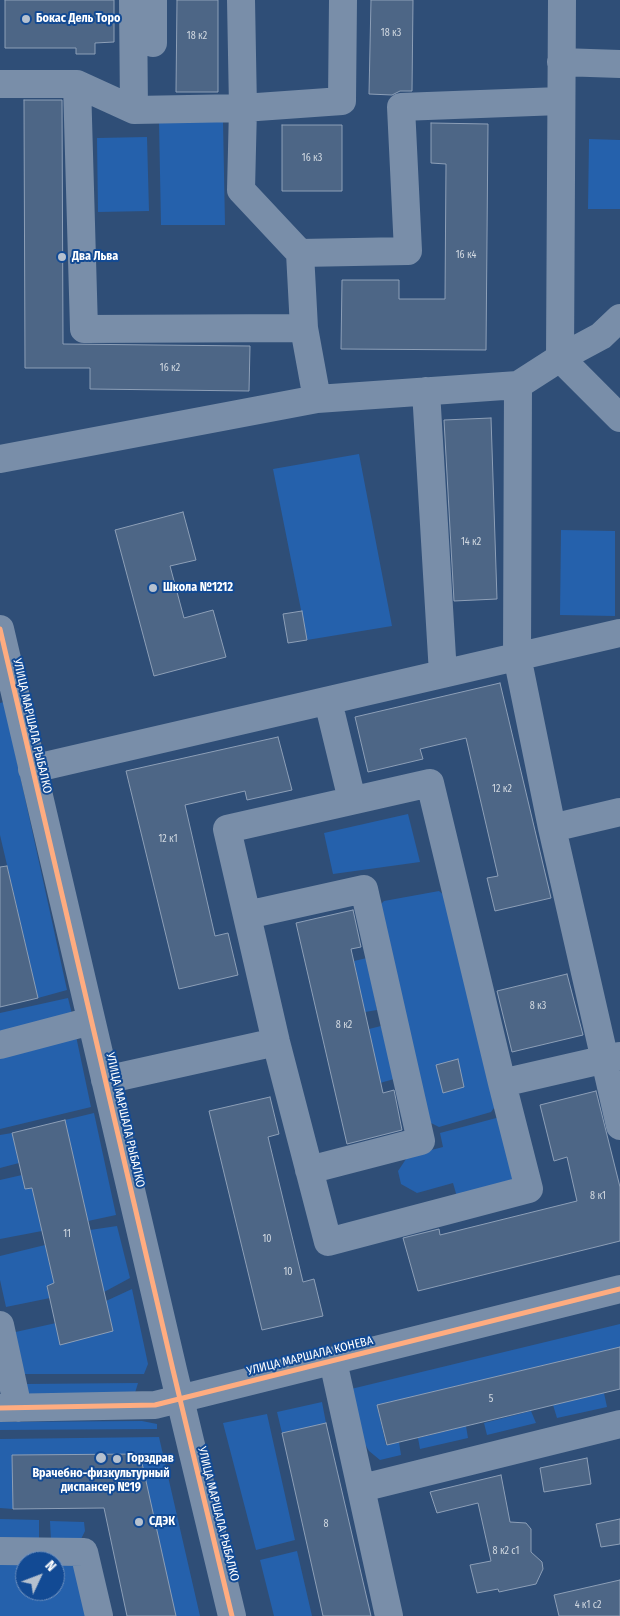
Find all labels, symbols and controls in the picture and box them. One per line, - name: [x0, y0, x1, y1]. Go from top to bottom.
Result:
- place label: Бокас Дель Торо: [36, 12, 120, 26]
- marker: Бокас Дель Торо: [20, 13, 32, 25]
- house number: 18 к3: [381, 27, 401, 39]
- house number: 18 к2: [187, 30, 207, 42]
- house number: 16 к3: [302, 152, 322, 164]
- house number: 16 к4: [456, 249, 476, 261]
- place label: Два Льва: [72, 250, 118, 264]
- marker: Два Льва: [56, 251, 68, 263]
- house number: 16 к2: [160, 362, 180, 374]
- house number: 14 к2: [461, 536, 481, 548]
- place label: Школа №1212: [163, 581, 233, 595]
- marker: Школа №1212: [147, 582, 159, 594]
- street label: УЛИЦА МАРШАЛА РЫБАЛКО: [9, 657, 55, 795]
- house number: 12 к2: [492, 783, 512, 795]
- house number: 12 к1: [158, 833, 178, 845]
- house number: 8 к3: [530, 1000, 546, 1012]
- house number: 8 к2: [336, 1019, 352, 1031]
- street label: УЛИЦА МАРШАЛА РЫБАЛКО: [102, 1051, 148, 1189]
- house number: 8 к1: [590, 1190, 606, 1202]
- house number: 11: [63, 1228, 71, 1240]
- house number: 10: [262, 1233, 272, 1245]
- house number: 10: [283, 1266, 293, 1278]
- street label: УЛИЦА МАРШАЛА КОНЕВА: [246, 1333, 374, 1379]
- house number: 5: [489, 1393, 493, 1405]
- street label: УЛИЦА МАРШАЛА РЫБАЛКО: [194, 1445, 242, 1583]
- marker: Врачебно-физкультурный диспансер №19: [94, 1451, 108, 1465]
- place label: Горздрав: [127, 1452, 174, 1466]
- marker: Горздрав: [111, 1453, 123, 1465]
- place label: Врачебно-физкультурный диспансер №19: [32, 1467, 170, 1495]
- place label: СДЭК: [149, 1515, 175, 1529]
- marker: СДЭК: [133, 1516, 145, 1528]
- house number: 8: [324, 1518, 328, 1530]
- house number: 8 к2 с1: [493, 1545, 519, 1557]
- north arrow: [15, 1551, 65, 1601]
- text: N: [42, 1557, 60, 1575]
- house number: 4 к1 с2: [575, 1599, 601, 1611]

